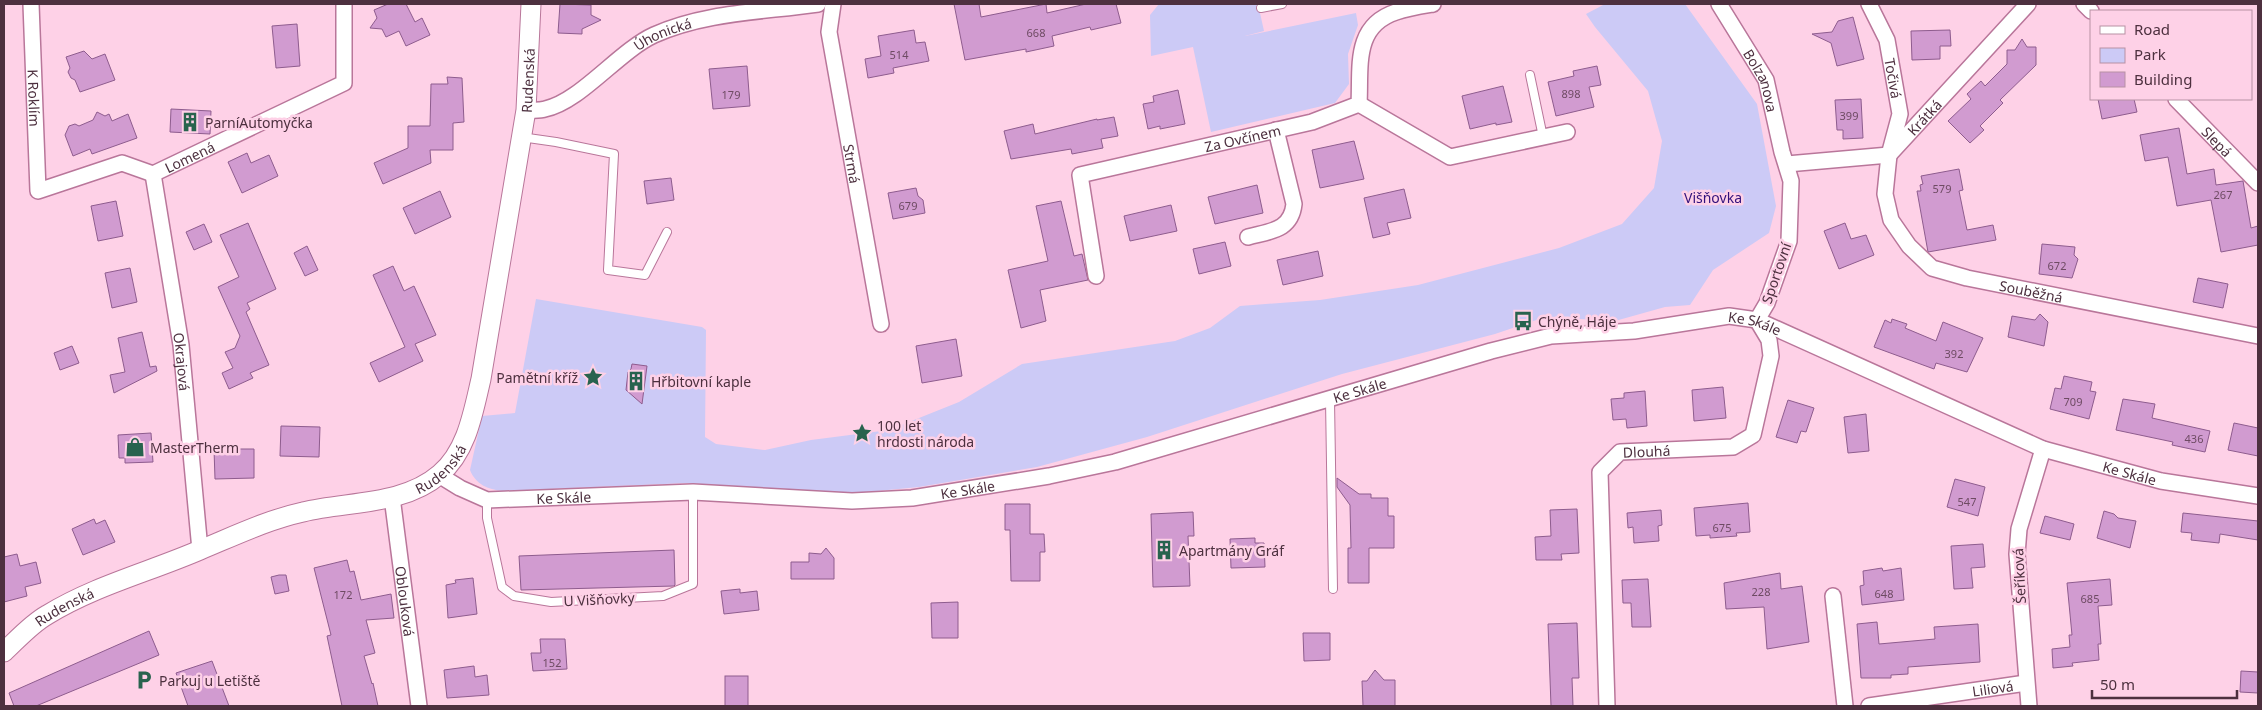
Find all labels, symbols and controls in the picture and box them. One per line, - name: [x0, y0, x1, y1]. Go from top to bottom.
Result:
- legend: [2090, 10, 2252, 100]
- street label: Úhonická: [629, 13, 693, 54]
- text: Road: [2134, 19, 2170, 39]
- house number: 668: [1027, 25, 1045, 40]
- text: Park: [2134, 44, 2166, 64]
- street label: Bolzanova: [1739, 45, 1782, 114]
- house number: 514: [890, 47, 909, 62]
- street label: Rudenská: [516, 48, 538, 113]
- street label: Točivá: [1881, 57, 1907, 100]
- street label: K Roklím: [24, 69, 45, 127]
- text: Building: [2134, 69, 2192, 89]
- house number: 898: [1562, 86, 1580, 101]
- house number: 179: [722, 87, 740, 102]
- street label: Krátká: [1903, 95, 1945, 139]
- house number: 399: [1840, 108, 1858, 123]
- building icon: ParníAutomyčka: [179, 111, 201, 133]
- place label: ParníAutomyčka: [205, 113, 313, 132]
- street label: Za Ovčínem: [1203, 120, 1282, 156]
- street label: Slepá: [2198, 122, 2236, 161]
- street label: Lomená: [161, 137, 218, 177]
- street label: Strmá: [840, 143, 865, 185]
- house number: 579: [1933, 181, 1951, 196]
- house number: 267: [2214, 187, 2232, 202]
- park label: Višňovka: [1684, 188, 1742, 207]
- house number: 679: [899, 198, 917, 213]
- street label: Sportovní: [1757, 240, 1795, 306]
- house number: 672: [2048, 258, 2066, 273]
- street label: Souběžná: [1998, 275, 2065, 306]
- street label: Ke Skále: [1727, 307, 1785, 339]
- bus stop icon: Chýně, Háje: [1512, 310, 1534, 332]
- place label: Chýně, Háje: [1538, 312, 1616, 331]
- street label: Okrajová: [170, 331, 195, 392]
- house number: 392: [1945, 346, 1963, 361]
- place icon: Pamětní kříž: [582, 366, 604, 388]
- place label: Pamětní kříž: [496, 368, 578, 387]
- building icon: Hřbitovní kaple: [625, 370, 647, 392]
- place label: Hřbitovní kaple: [651, 372, 751, 391]
- street label: Ke Skále: [1331, 373, 1389, 407]
- house number: 709: [2064, 394, 2082, 409]
- place label: 100 let hrdosti národa: [877, 416, 974, 451]
- place icon: 100 let hrdosti národa: [851, 422, 873, 444]
- house number: 436: [2185, 431, 2203, 446]
- shop icon: MasterTherm: [124, 436, 146, 458]
- place label: MasterTherm: [150, 438, 239, 457]
- street label: Dlouhá: [1622, 440, 1671, 461]
- street label: Rudenská: [412, 441, 470, 498]
- street label: Ke Skále: [2101, 456, 2159, 489]
- street label: Ke Skále: [939, 475, 996, 503]
- street label: Ke Skále: [536, 486, 592, 508]
- house number: 547: [1958, 494, 1976, 509]
- house number: 675: [1713, 520, 1731, 535]
- building icon: Apartmány Gráf: [1153, 539, 1175, 561]
- place label: Apartmány Gráf: [1179, 541, 1285, 560]
- street label: Šeříková: [2008, 548, 2030, 604]
- street label: Oblouková: [391, 565, 419, 638]
- street label: Rudenská: [31, 583, 97, 630]
- house number: 228: [1752, 584, 1770, 599]
- house number: 648: [1875, 586, 1893, 601]
- house number: 172: [334, 587, 352, 602]
- street label: U Višňovky: [563, 588, 636, 610]
- house number: 685: [2081, 591, 2099, 606]
- house number: 152: [543, 655, 561, 670]
- scale bar: [2092, 668, 2237, 700]
- parking icon: Parkuj u Letiště: [133, 669, 155, 691]
- place label: Parkuj u Letiště: [159, 671, 260, 690]
- text: 50 m: [2100, 674, 2135, 694]
- street label: Liliová: [1971, 675, 2015, 700]

